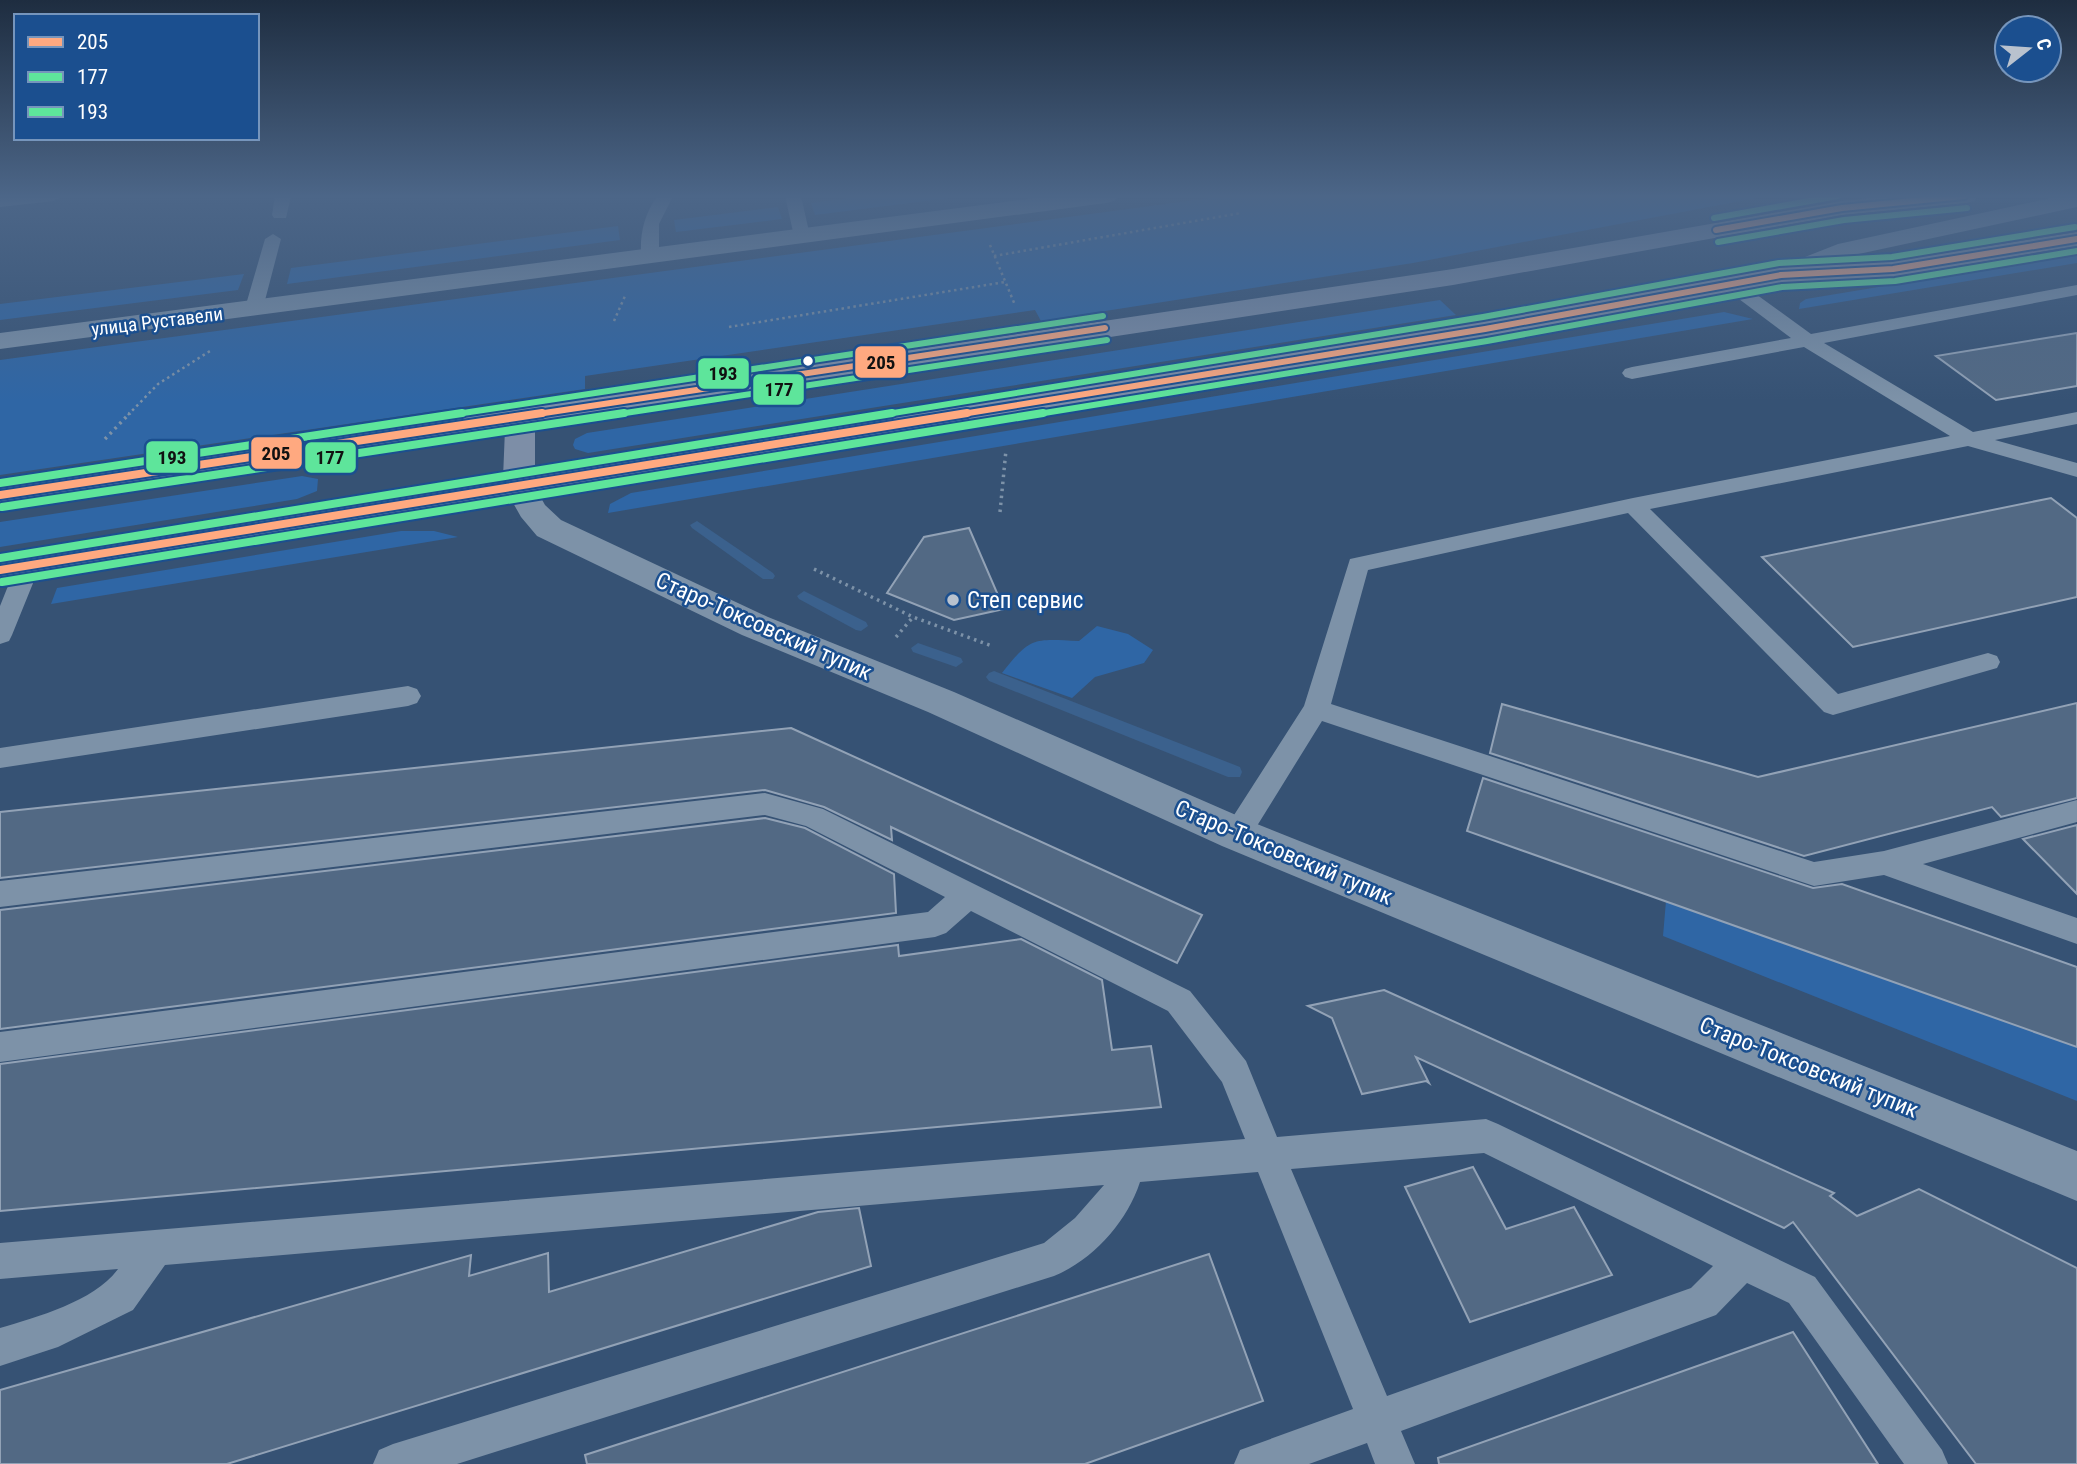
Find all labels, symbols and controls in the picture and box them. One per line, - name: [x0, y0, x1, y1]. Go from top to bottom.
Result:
- legend: [14, 14, 259, 140]
- north arrow: [1993, 14, 2063, 84]
- text: 205: [77, 30, 108, 54]
- text: С: [2031, 36, 2056, 53]
- text: 177: [77, 65, 108, 89]
- text: 193: [77, 100, 108, 124]
- street label: улица Руставели: [90, 302, 224, 341]
- line badge: 205: [854, 345, 907, 379]
- text: 205: [867, 351, 895, 374]
- unlabelled marker: [801, 354, 815, 368]
- line badge: 193: [697, 357, 750, 390]
- text: 193: [709, 362, 737, 385]
- line badge: 177: [752, 373, 805, 406]
- text: 177: [765, 378, 793, 401]
- line badge: 205: [250, 436, 303, 470]
- line badge: 193: [145, 440, 199, 474]
- line badge: 177: [304, 441, 357, 474]
- text: 205: [262, 442, 290, 465]
- text: 193: [158, 446, 186, 469]
- text: 177: [316, 446, 344, 469]
- street label: Старо-Токсовский тупик: [652, 567, 876, 686]
- place label: Степ сервис: [967, 587, 1083, 614]
- marker: Степ сервис: [945, 592, 961, 608]
- street label: Старо-Токсовский тупик: [1171, 794, 1397, 911]
- street label: Старо-Токсовский тупик: [1695, 1011, 1922, 1124]

